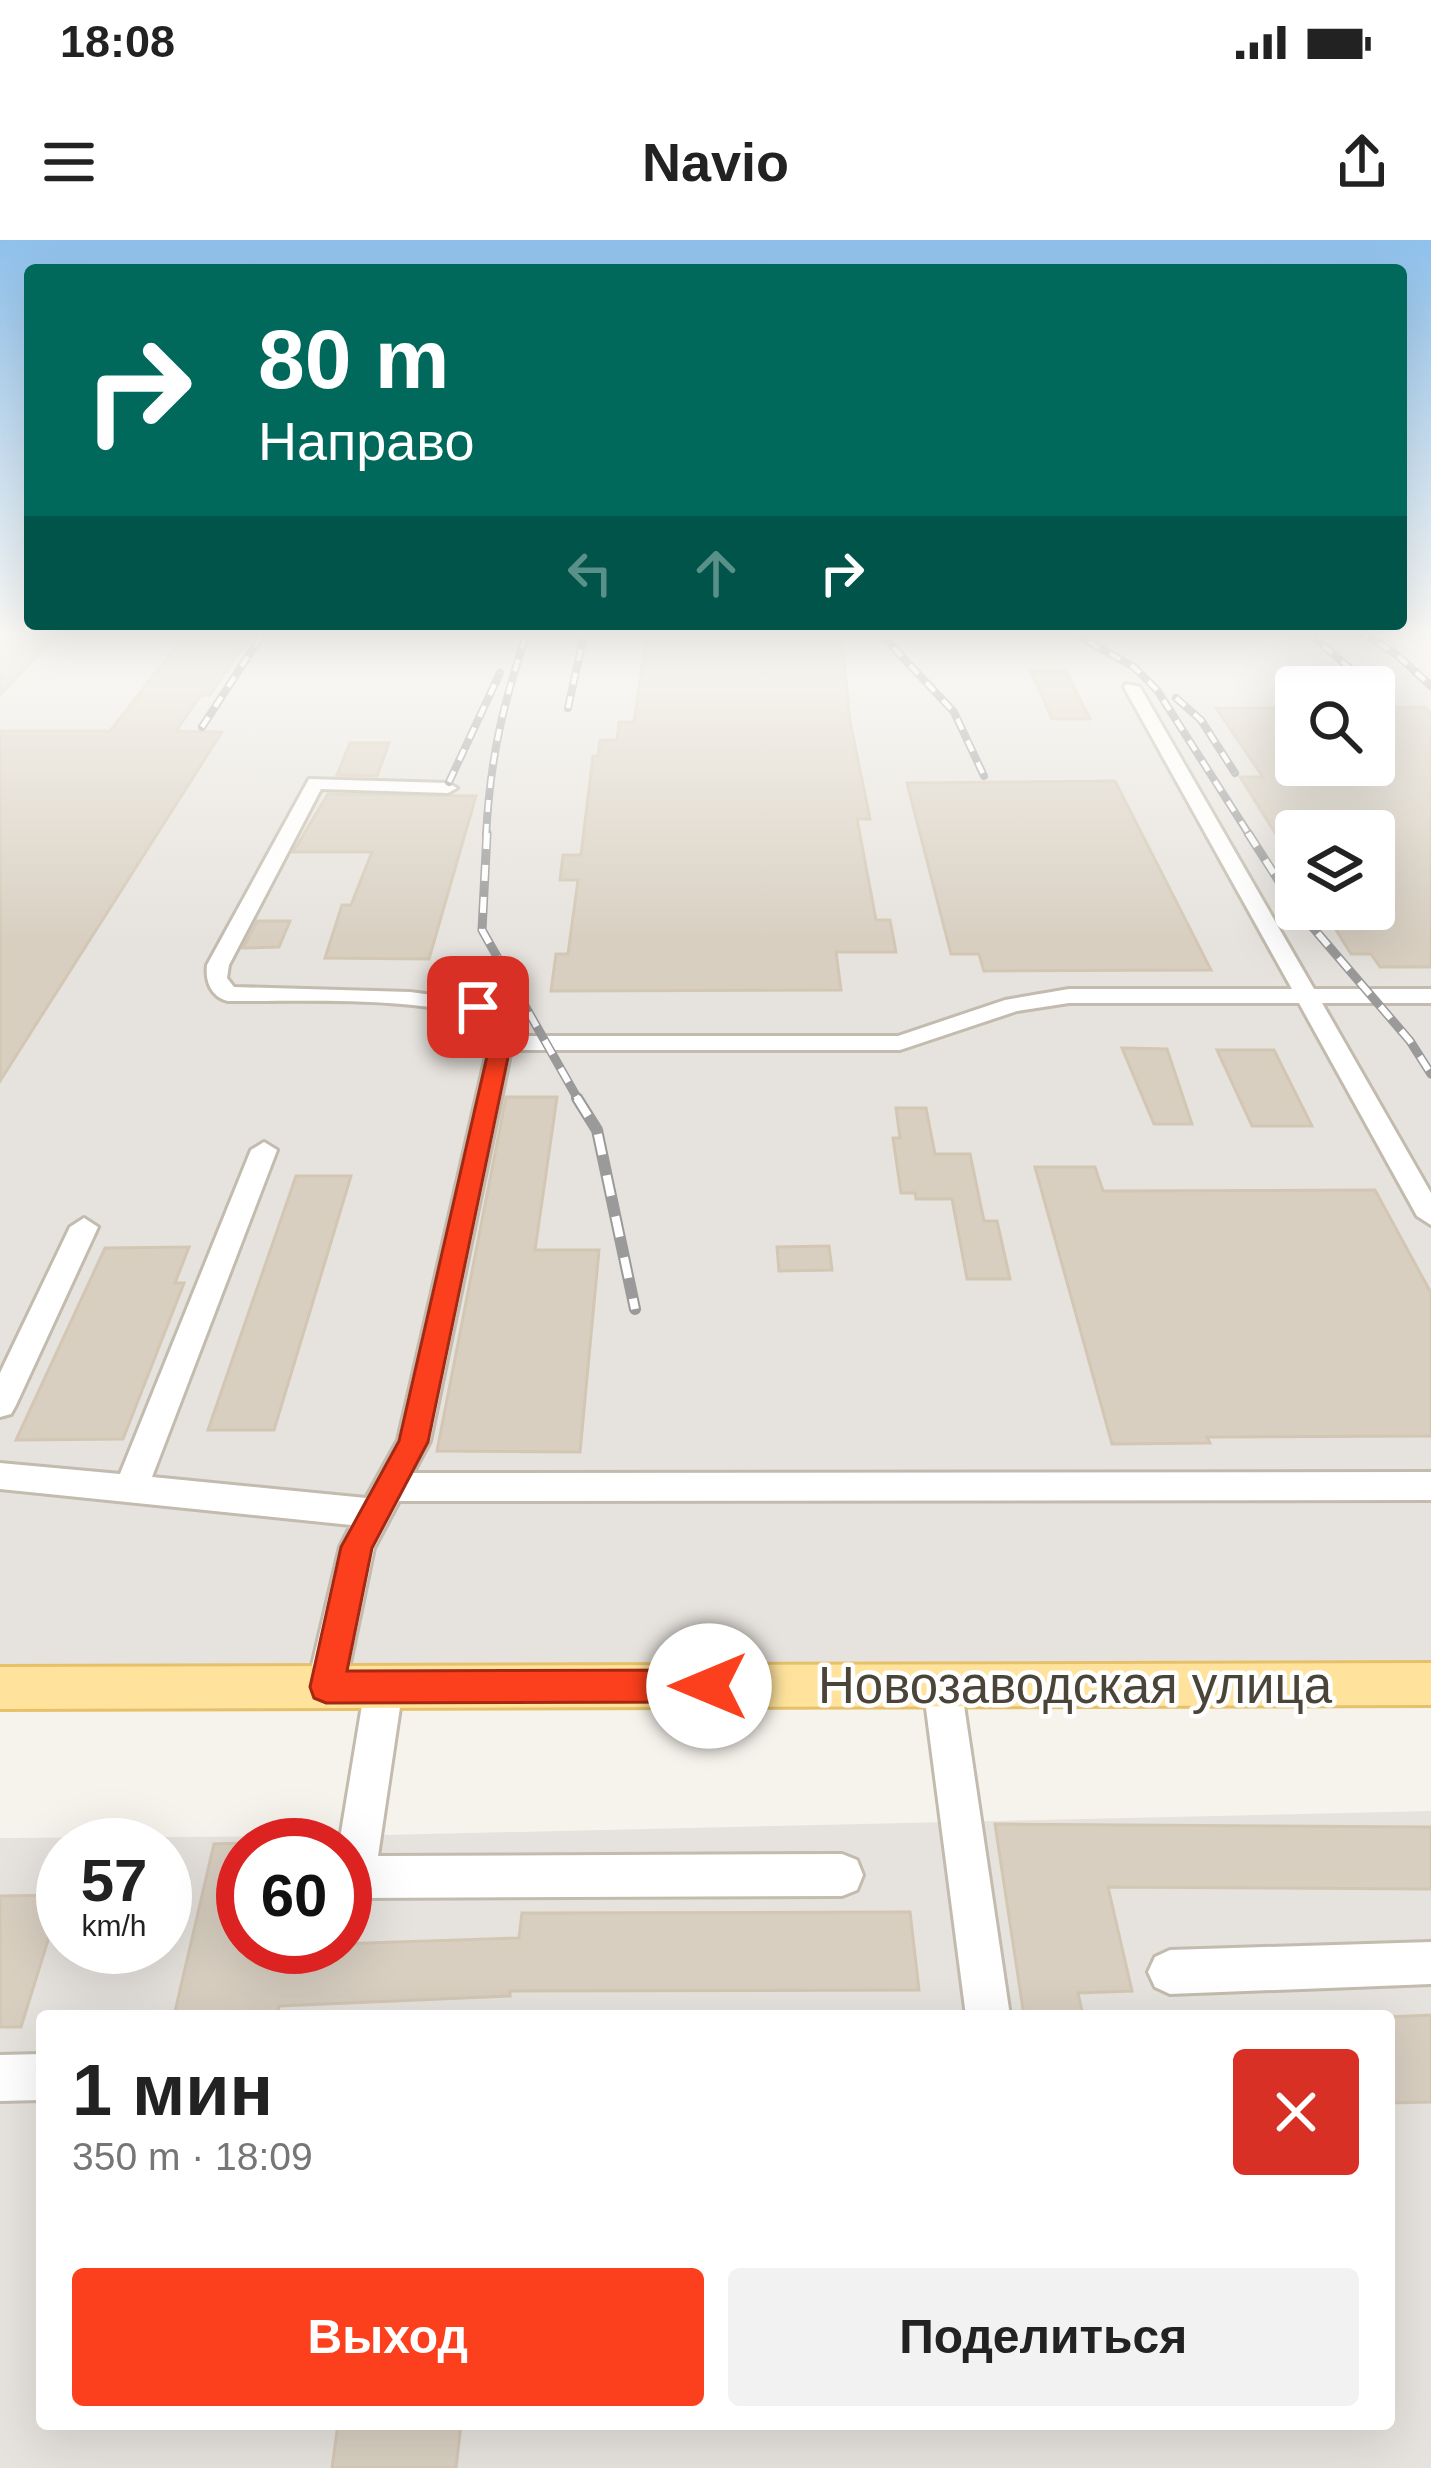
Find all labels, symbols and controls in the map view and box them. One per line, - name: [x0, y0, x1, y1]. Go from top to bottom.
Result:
- text: 18:08: [60, 16, 175, 67]
- icon: menu: [36, 129, 102, 195]
- icon: share: [1329, 129, 1395, 195]
- text: Navio: [642, 132, 789, 192]
- icon: right: [60, 312, 216, 468]
- text: 80 m: [258, 312, 449, 406]
- text: Направо: [258, 411, 474, 471]
- icon: left: [557, 540, 623, 606]
- icon: ahead: [683, 540, 749, 606]
- icon: right: [809, 540, 875, 606]
- map controls: [1275, 666, 1395, 930]
- button: search: [1275, 666, 1395, 786]
- button: layers: [1275, 810, 1395, 930]
- pin: [427, 956, 529, 1058]
- icon: arrive: [445, 974, 511, 1040]
- position arrow: [646, 1623, 772, 1749]
- street label: Новозаводская улица: [818, 1657, 1333, 1714]
- speed limit sign: 60: [216, 1818, 372, 1974]
- text: 57: [81, 1847, 147, 1914]
- text: km/h: [81, 1909, 147, 1942]
- button: close: [1233, 2049, 1359, 2175]
- text: 1 мин: [72, 2050, 273, 2130]
- text: 350 m · 18:09: [72, 2135, 313, 2178]
- button: Выход: [72, 2268, 704, 2406]
- button: Поделиться: [728, 2268, 1359, 2406]

